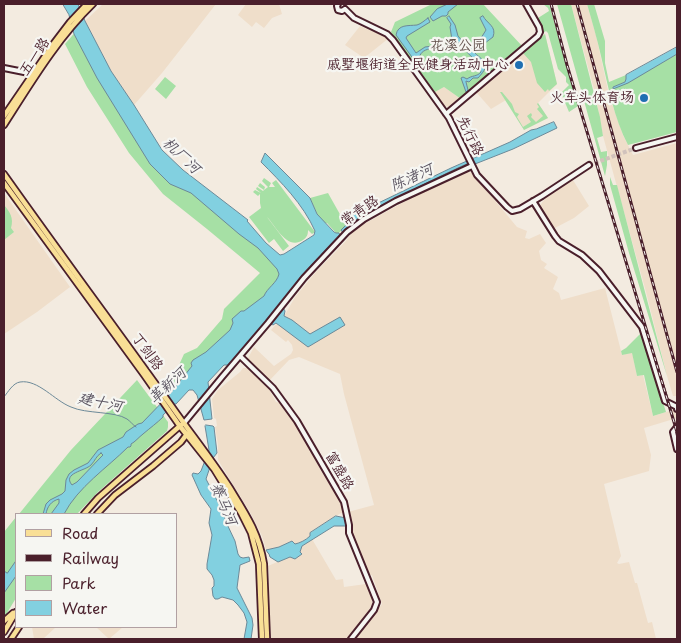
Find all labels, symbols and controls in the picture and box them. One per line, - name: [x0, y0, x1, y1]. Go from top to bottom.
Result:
- street label: 五一路: [16, 35, 54, 79]
- park label: 花溪公园: [430, 38, 486, 54]
- place label: 戚墅堰街道全民健身活动中心: [327, 57, 509, 73]
- marker: 戚墅堰街道全民健身活动中心: [513, 59, 525, 71]
- place label: 火车头体育场: [550, 90, 634, 106]
- marker: 火车头体育场: [638, 92, 650, 104]
- street label: 先行路: [453, 113, 487, 159]
- water label: 机厂河: [158, 134, 204, 178]
- water label: 陈渚河: [388, 161, 436, 195]
- street label: 常青路: [338, 192, 382, 230]
- street label: 丁剑路: [128, 330, 166, 374]
- water label: 革新河: [145, 364, 191, 408]
- water label: 建十河: [76, 390, 124, 416]
- street label: 富盛路: [321, 449, 357, 493]
- water label: 赛马河: [206, 480, 240, 528]
- legend: [15, 513, 178, 628]
- text: Road: [62, 521, 98, 544]
- text: Railway: [62, 546, 119, 569]
- text: Park: [62, 571, 96, 594]
- text: Water: [62, 596, 107, 619]

